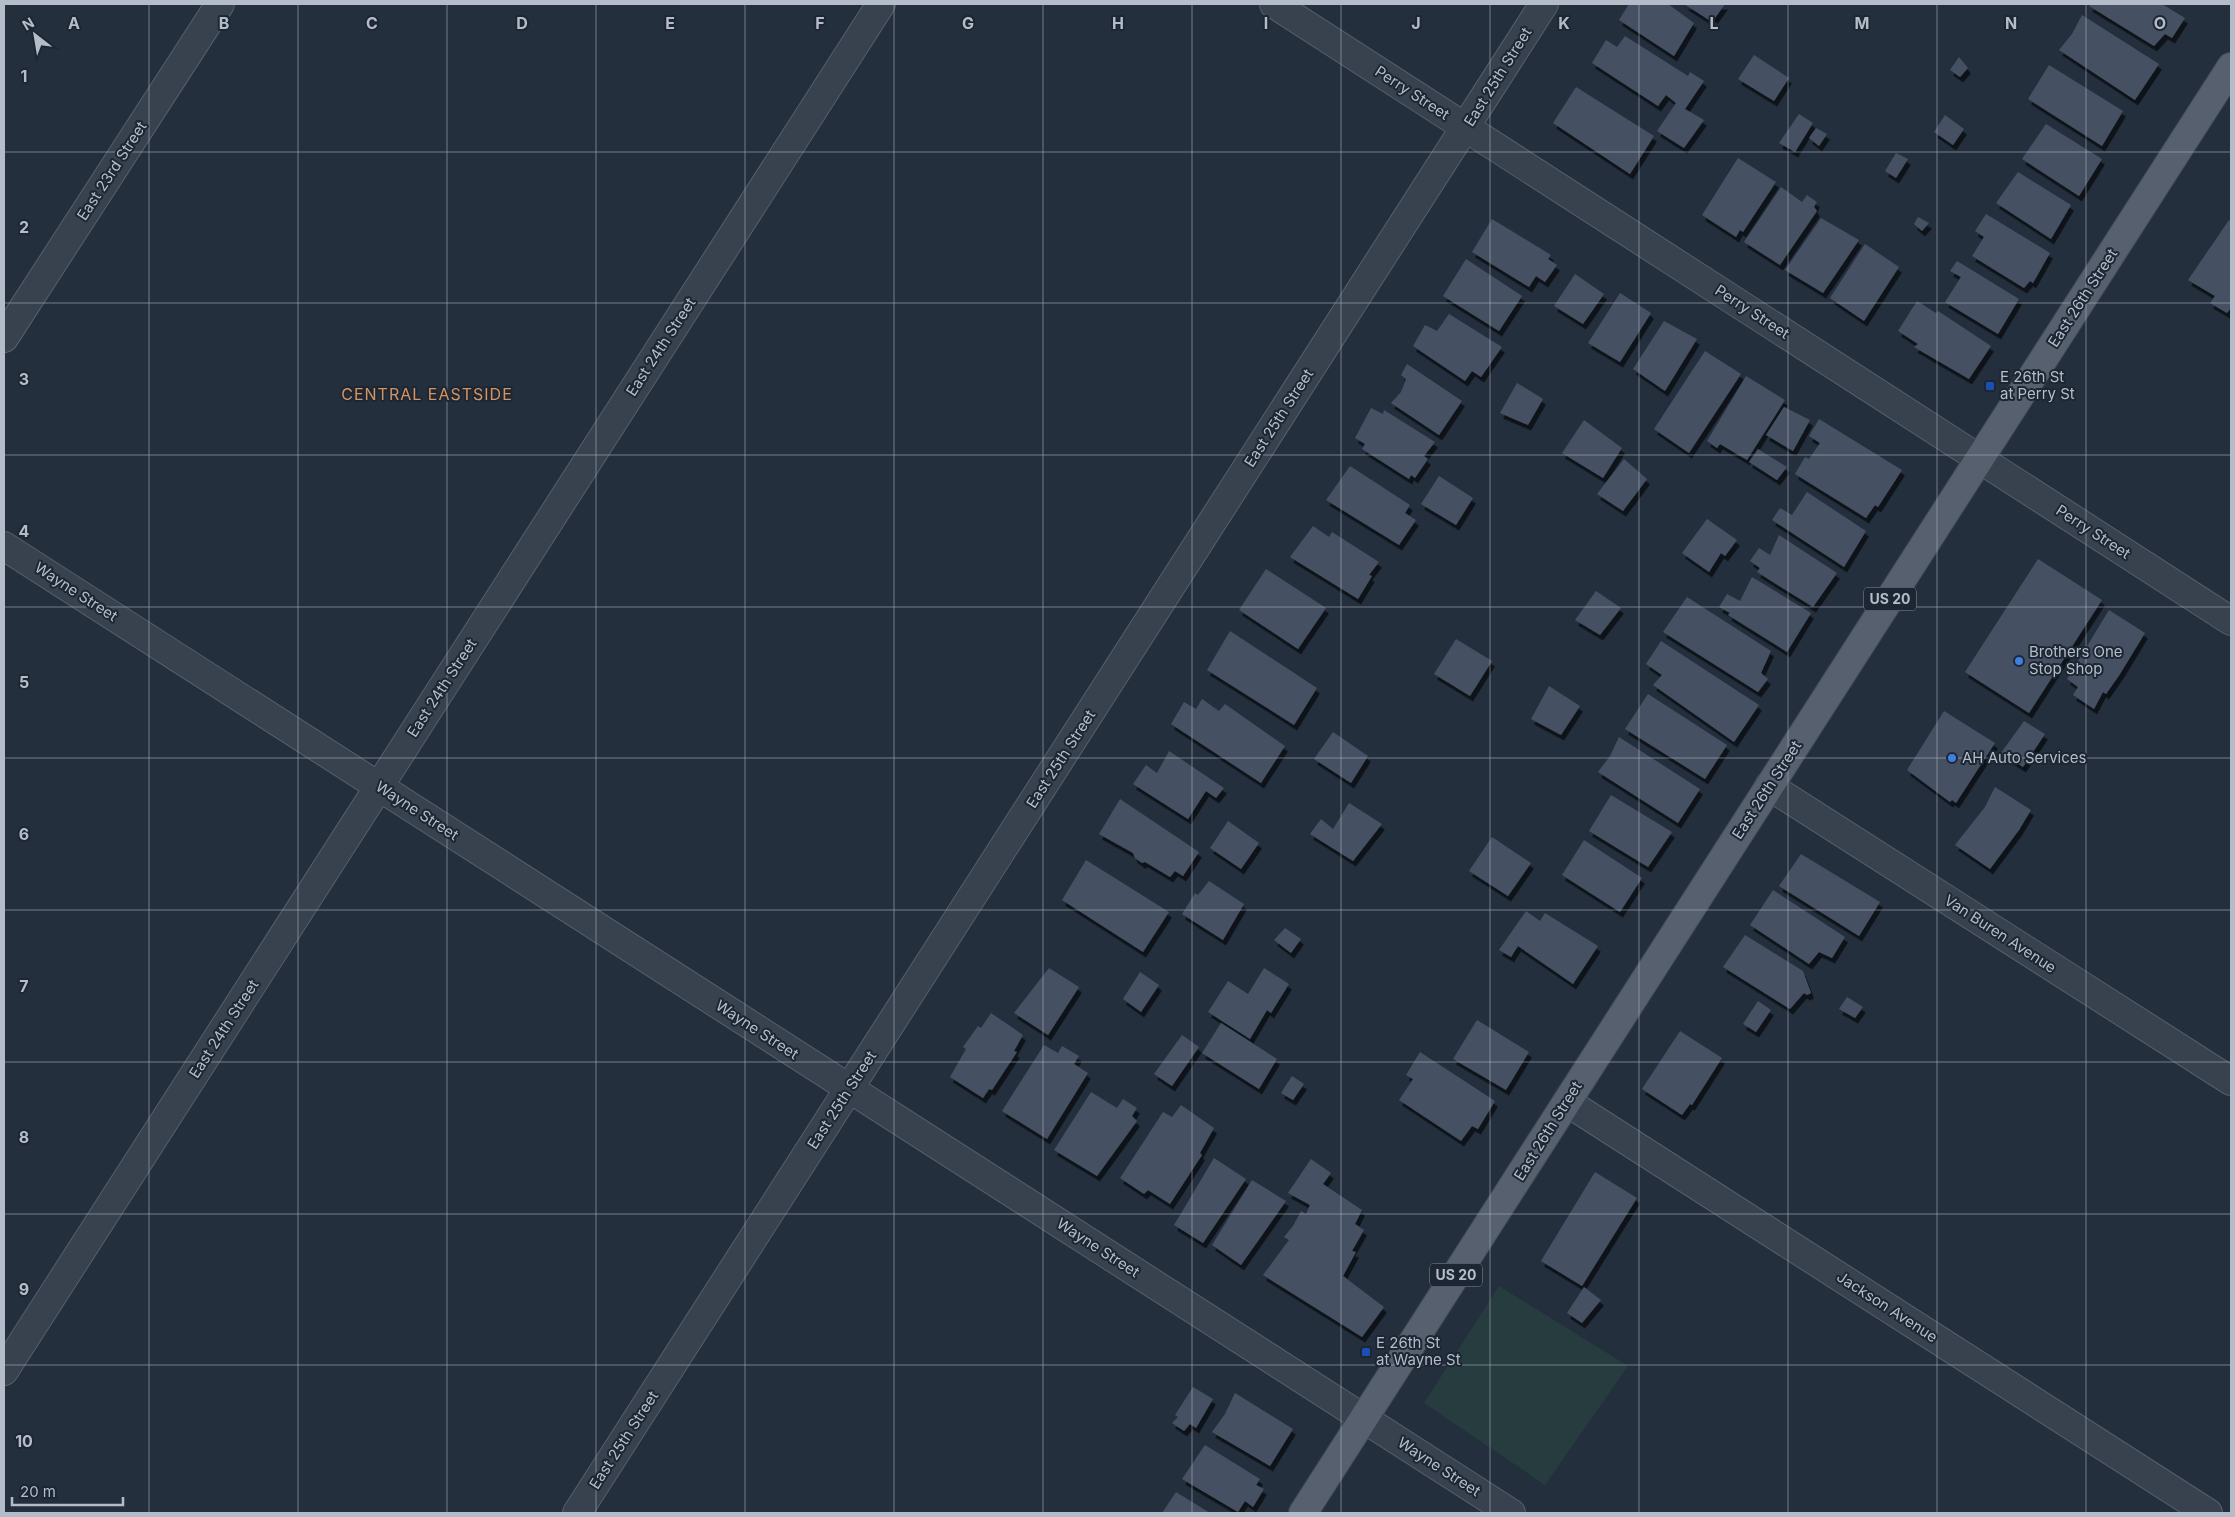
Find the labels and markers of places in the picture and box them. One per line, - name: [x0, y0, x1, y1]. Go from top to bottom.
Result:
- place label: E 26th St at Perry St: [2000, 367, 2075, 403]
- marker: E 26th St at Perry St: [1984, 380, 1996, 392]
- place label: Brothers One Stop Shop: [2029, 642, 2123, 678]
- marker: Brothers One Stop Shop: [2013, 655, 2025, 667]
- place label: AH Auto Services: [1962, 748, 2087, 767]
- marker: AH Auto Services: [1946, 752, 1958, 764]
- place label: E 26th St at Wayne St: [1376, 1333, 1461, 1369]
- marker: E 26th St at Wayne St: [1360, 1346, 1372, 1358]

